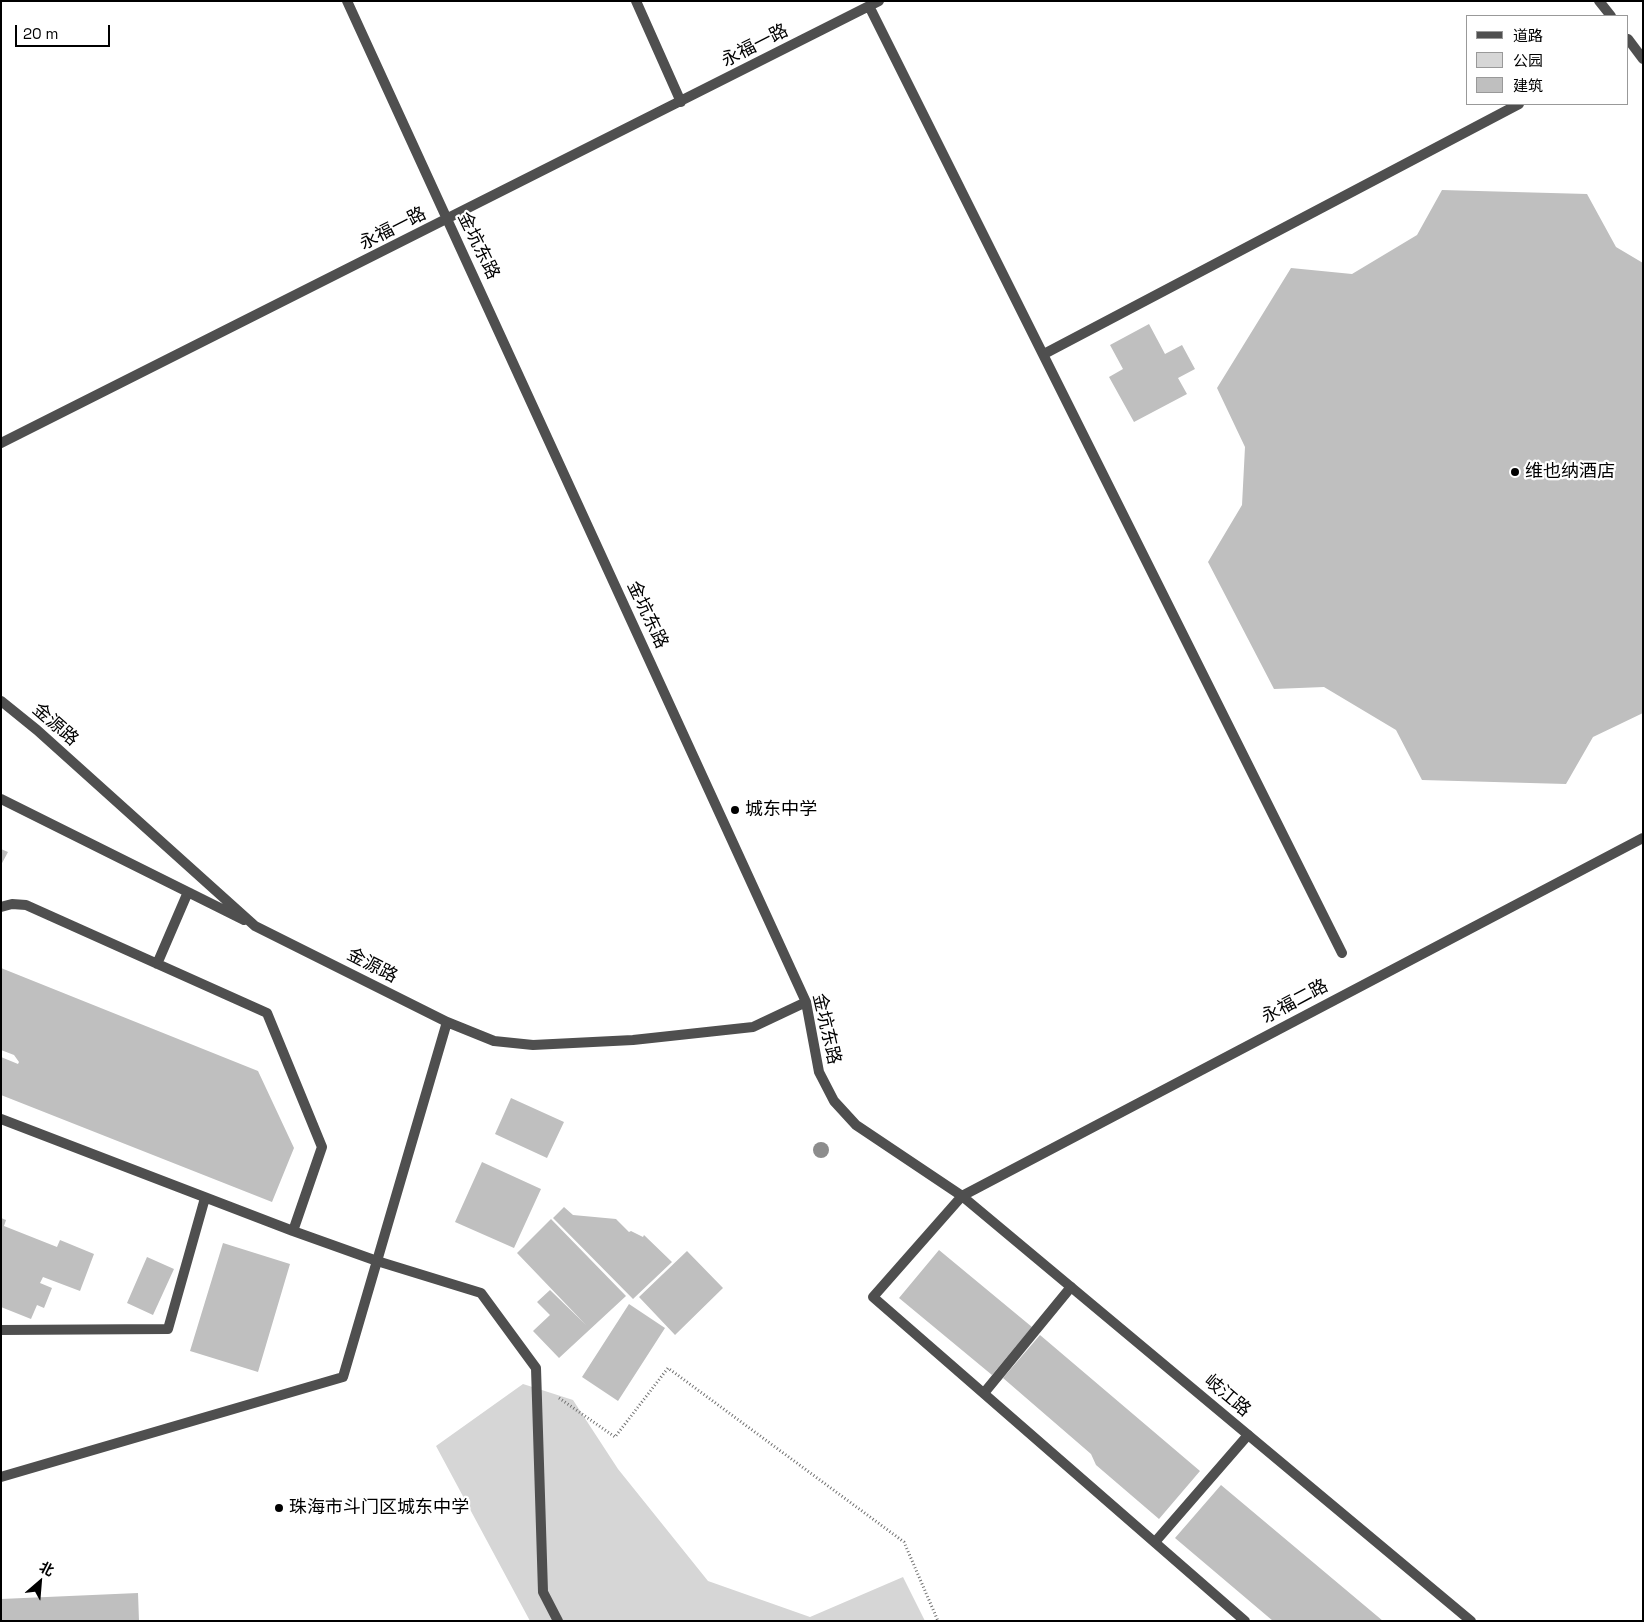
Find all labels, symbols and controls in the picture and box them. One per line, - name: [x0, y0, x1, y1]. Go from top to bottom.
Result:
- scale bar: [18, 15, 112, 47]
- legend: [1466, 15, 1629, 105]
- street label: 永福一路: [718, 20, 792, 72]
- text: 20 m: [23, 24, 58, 43]
- text: 道路: [1513, 26, 1543, 45]
- text: 公园: [1513, 51, 1543, 70]
- text: 建筑: [1513, 76, 1543, 95]
- street label: 永福一路: [356, 203, 430, 255]
- street label: 金坑东路: [453, 209, 503, 283]
- place label: 维也纳酒店: [1525, 461, 1615, 483]
- marker: 维也纳酒店: [1509, 466, 1521, 478]
- street label: 金坑东路: [622, 578, 672, 652]
- street label: 金源路: [28, 699, 82, 751]
- place label: 城东中学: [745, 799, 817, 821]
- marker: 城东中学: [729, 804, 741, 816]
- street label: 金源路: [343, 944, 401, 988]
- street label: 永福二路: [1258, 976, 1332, 1028]
- street label: 金坑东路: [807, 991, 845, 1067]
- street label: 岐江路: [1199, 1370, 1255, 1422]
- place label: 珠海市斗门区城东中学: [289, 1497, 469, 1519]
- marker: 珠海市斗门区城东中学: [273, 1502, 285, 1514]
- north arrow: [15, 1557, 65, 1607]
- text: 北: [36, 1557, 57, 1580]

